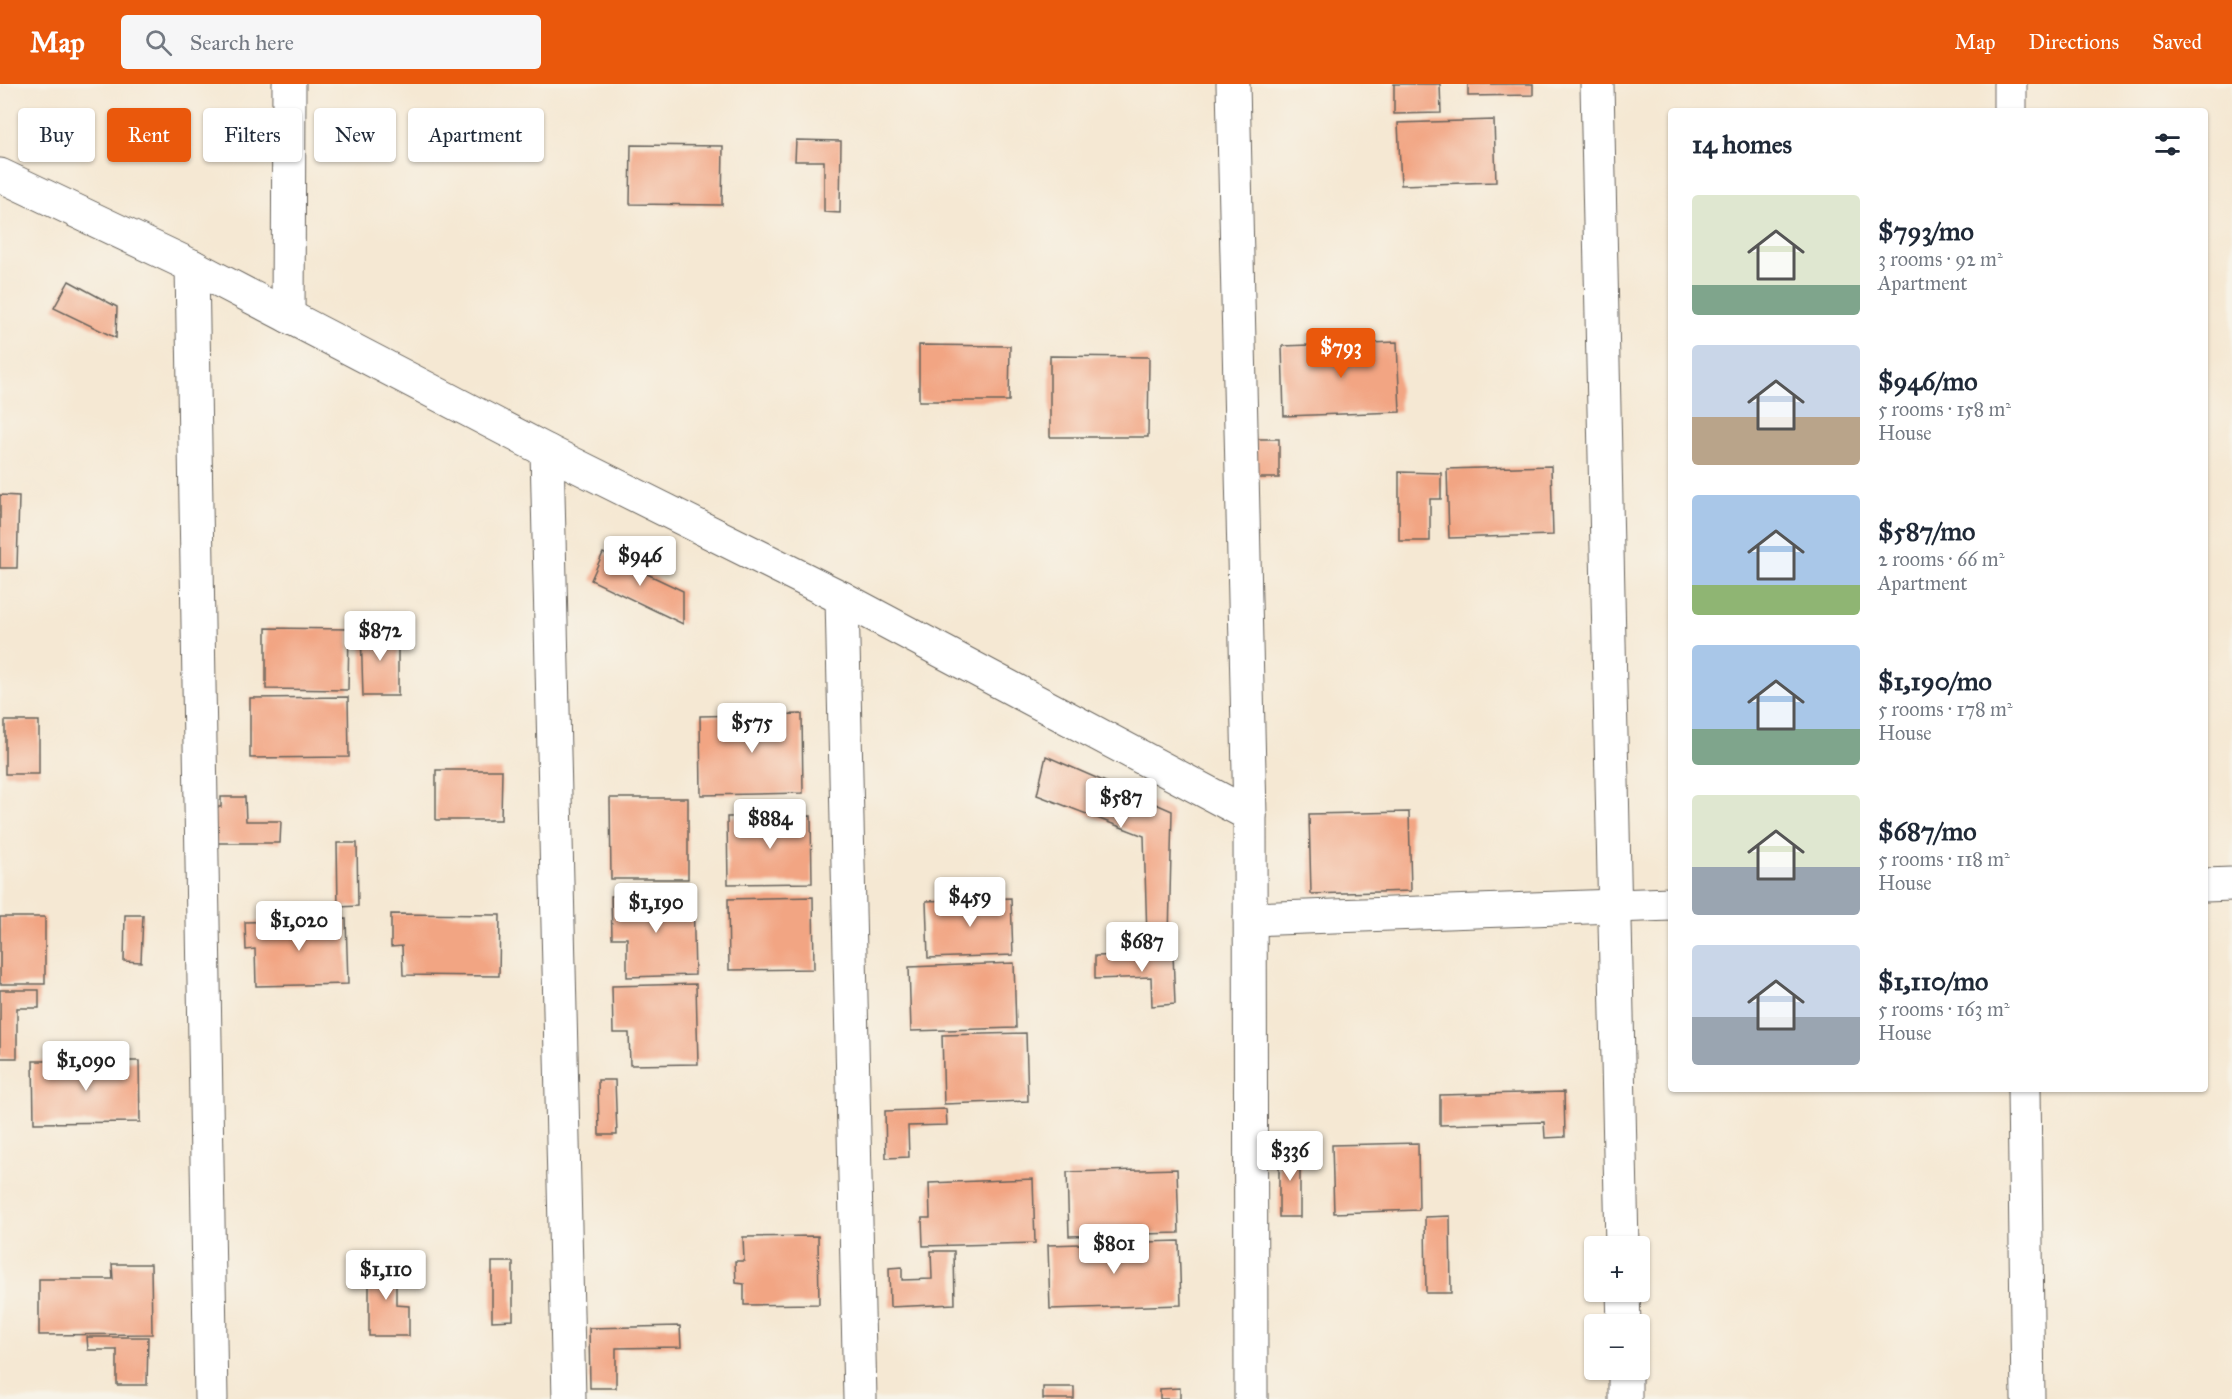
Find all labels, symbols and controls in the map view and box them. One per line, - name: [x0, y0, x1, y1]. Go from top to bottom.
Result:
- search box: [121, 15, 541, 69]
- text: Map: [30, 25, 85, 60]
- icon: search: [142, 26, 175, 59]
- text: Search here: [190, 29, 294, 56]
- text: Map: [1955, 29, 1996, 55]
- text: Directions: [2029, 29, 2119, 55]
- text: Saved: [2152, 29, 2202, 55]
- chip: Buy: [18, 108, 95, 162]
- chip: Rent: [107, 108, 191, 162]
- chip: Filters: [203, 108, 302, 162]
- chip: New: [314, 108, 396, 162]
- chip: Apartment: [408, 108, 544, 162]
- text: 14 homes: [1692, 128, 1792, 160]
- icon: filters: [2151, 128, 2184, 161]
- text: $793/mo: [1878, 215, 1974, 247]
- icon: home: [1740, 219, 1812, 291]
- text: 3 rooms · 92 m²: [1878, 247, 2003, 271]
- text: Apartment: [1878, 271, 1967, 295]
- pin: $793: [1305, 328, 1377, 379]
- text: $793: [1320, 335, 1362, 359]
- text: $946/mo: [1878, 365, 1977, 397]
- icon: home: [1740, 369, 1812, 441]
- text: 5 rooms · 158 m²: [1878, 397, 2011, 421]
- text: House: [1878, 421, 1932, 445]
- text: $587/mo: [1878, 515, 1975, 547]
- icon: home: [1740, 519, 1812, 591]
- pin: $946: [604, 536, 676, 587]
- text: $946: [618, 543, 662, 567]
- text: 2 rooms · 66 m²: [1878, 547, 2004, 571]
- text: Apartment: [1878, 571, 1967, 595]
- pin: $872: [344, 611, 416, 662]
- text: $872: [358, 618, 402, 642]
- text: $1,190/mo: [1878, 665, 1992, 697]
- icon: home: [1740, 669, 1812, 741]
- text: 5 rooms · 178 m²: [1878, 697, 2013, 721]
- pin: $575: [716, 703, 788, 754]
- text: $575: [731, 710, 773, 734]
- text: House: [1878, 721, 1932, 745]
- pin: $587: [1085, 778, 1157, 829]
- text: $587: [1100, 785, 1142, 809]
- pin: $884: [734, 799, 806, 850]
- text: $884: [748, 806, 792, 830]
- text: $687/mo: [1878, 815, 1977, 847]
- icon: home: [1740, 819, 1812, 891]
- text: 5 rooms · 118 m²: [1878, 847, 2010, 871]
- text: House: [1878, 871, 1932, 895]
- pin: $459: [934, 877, 1006, 928]
- pin: $1,190: [607, 883, 705, 934]
- text: $459: [948, 884, 992, 908]
- text: $1,190: [628, 890, 684, 914]
- pin: $1,020: [250, 901, 348, 952]
- text: $1,020: [270, 908, 328, 932]
- pin: $687: [1106, 922, 1178, 973]
- text: $687: [1120, 929, 1164, 953]
- text: $1,110/mo: [1878, 965, 1988, 997]
- icon: home: [1740, 969, 1812, 1041]
- text: 5 rooms · 163 m²: [1878, 997, 2010, 1021]
- text: House: [1878, 1021, 1932, 1045]
- pin: $1,090: [37, 1041, 135, 1092]
- text: $1,090: [56, 1048, 116, 1072]
- pin: $336: [1254, 1131, 1326, 1182]
- text: $336: [1271, 1138, 1309, 1162]
- pin: $801: [1078, 1224, 1150, 1275]
- text: $801: [1093, 1231, 1135, 1255]
- map controls: [1584, 1236, 1650, 1380]
- button: +: [1584, 1236, 1650, 1302]
- pin: $1,110: [337, 1250, 435, 1301]
- text: $1,110: [360, 1257, 412, 1281]
- button: −: [1584, 1314, 1650, 1380]

